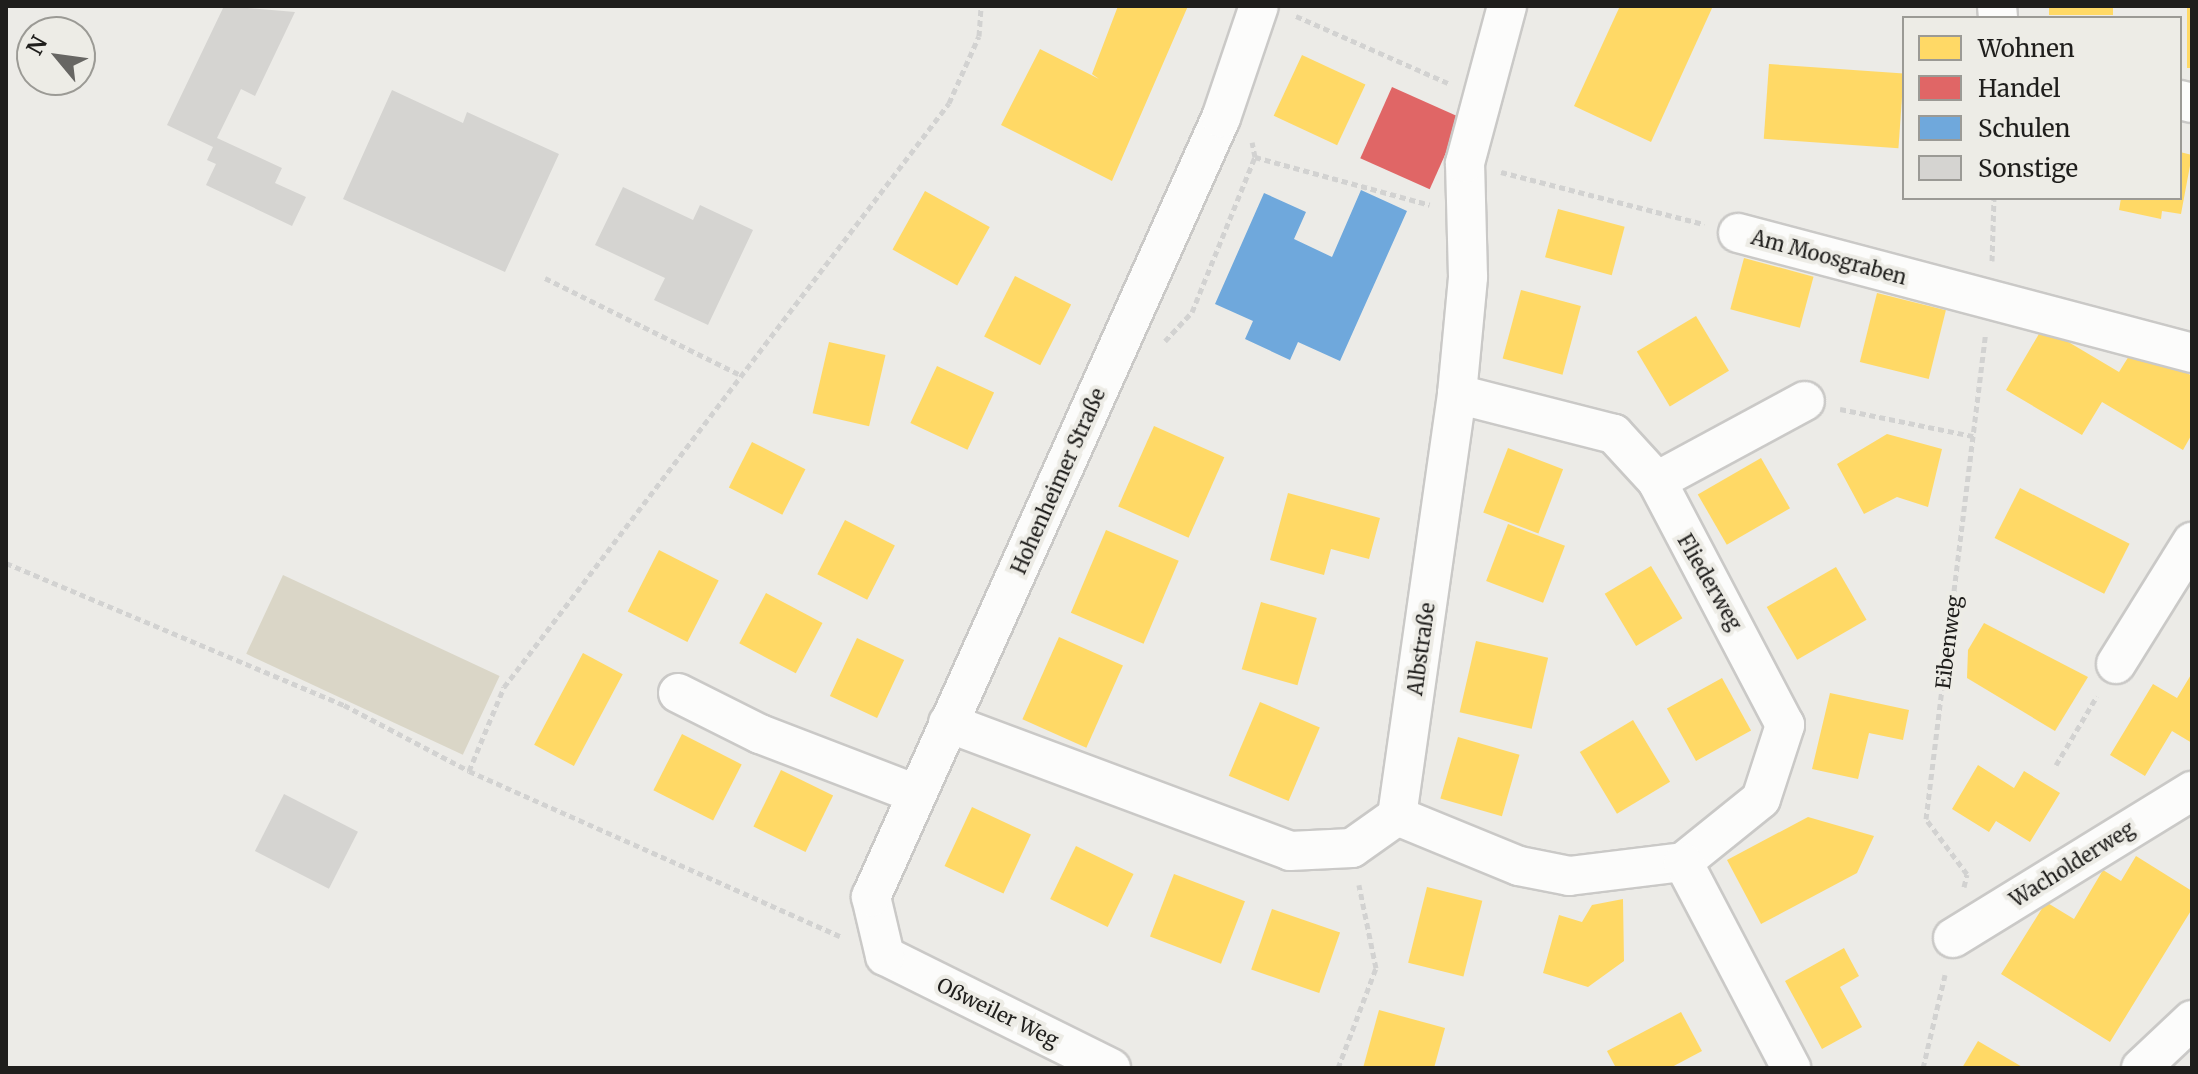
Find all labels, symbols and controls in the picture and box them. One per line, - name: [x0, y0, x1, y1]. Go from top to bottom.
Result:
- north arrow: [16, 16, 96, 96]
- legend: [1902, 16, 2182, 200]
- text: N: [20, 31, 53, 60]
- text: Wohnen: [1978, 33, 2075, 64]
- text: Handel: [1978, 73, 2060, 104]
- text: Schulen: [1978, 113, 2071, 144]
- text: Sonstige: [1978, 153, 2078, 184]
- street label: Am Moosgraben: [1749, 225, 1909, 289]
- street label: Hohenheimer Straße: [1006, 384, 1110, 578]
- street label: Fliederweg: [1673, 530, 1747, 634]
- street label: Eibenweg: [1930, 594, 1966, 690]
- street label: Albstraße: [1403, 601, 1439, 697]
- street label: Wacholderweg: [2005, 816, 2139, 912]
- street label: Oßweiler Weg: [933, 972, 1063, 1052]

